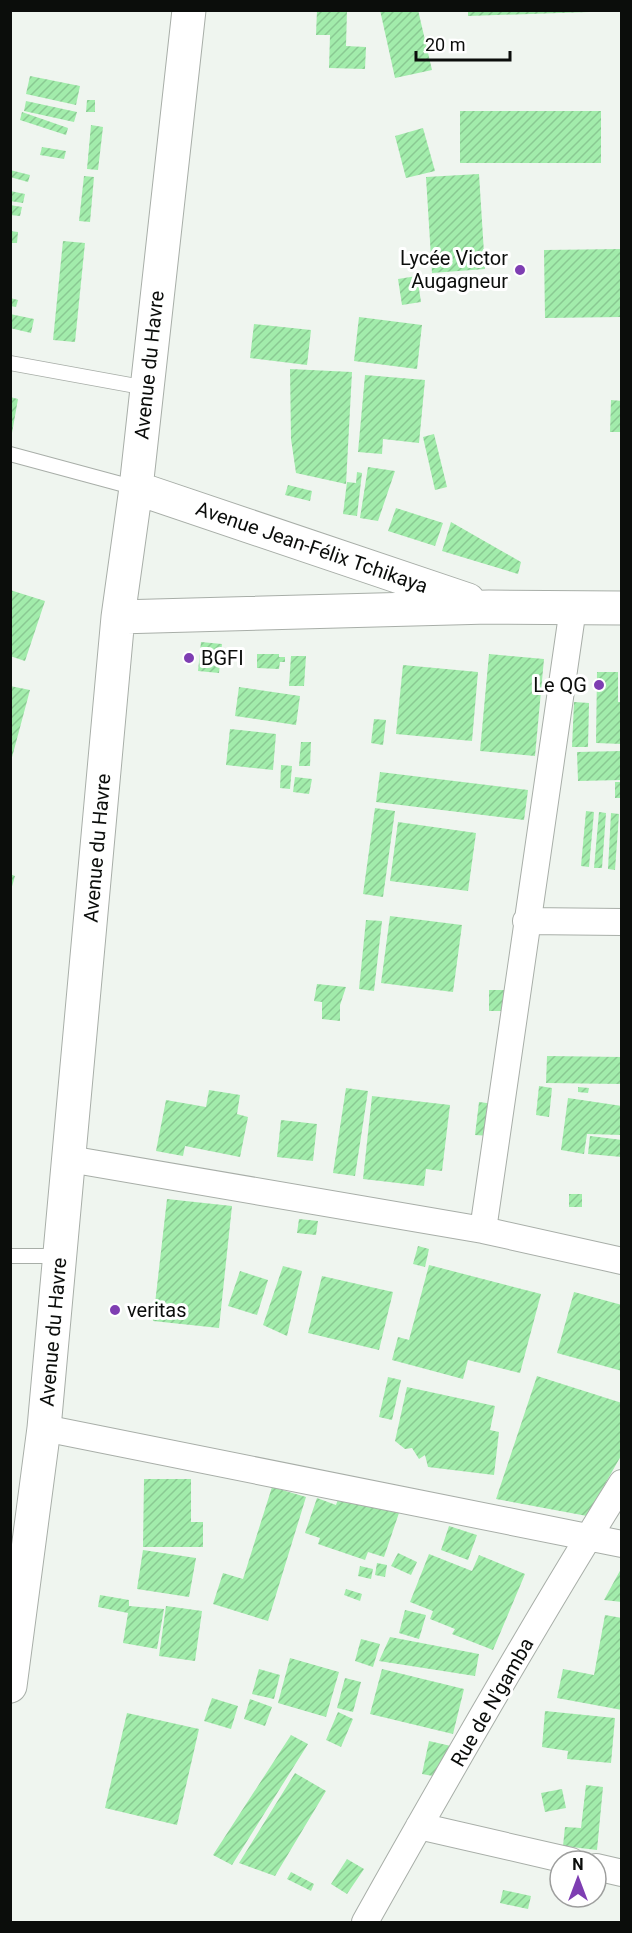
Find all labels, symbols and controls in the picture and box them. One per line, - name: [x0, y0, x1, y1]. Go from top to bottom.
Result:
- scale bar: [416, 24, 510, 62]
- text: 20 m: [425, 34, 465, 55]
- place label: Lycée Victor Augagneur: [400, 246, 508, 293]
- marker: Lycée Victor Augagneur: [513, 263, 527, 277]
- street label: Avenue du Havre: [129, 289, 169, 441]
- street label: Avenue Jean-Félix Tchikaya: [193, 496, 431, 598]
- place label: BGFI: [201, 646, 244, 670]
- marker: BGFI: [182, 651, 196, 665]
- place label: Le QG: [533, 673, 587, 697]
- marker: Le QG: [592, 678, 606, 692]
- street label: Avenue du Havre: [79, 772, 115, 924]
- street label: Avenue du Havre: [35, 1256, 71, 1408]
- place label: veritas: [127, 1298, 187, 1322]
- marker: veritas: [108, 1303, 122, 1317]
- street label: Rue de N'gamba: [445, 1633, 539, 1771]
- north arrow: [548, 1849, 608, 1909]
- text: N: [572, 1855, 584, 1874]

